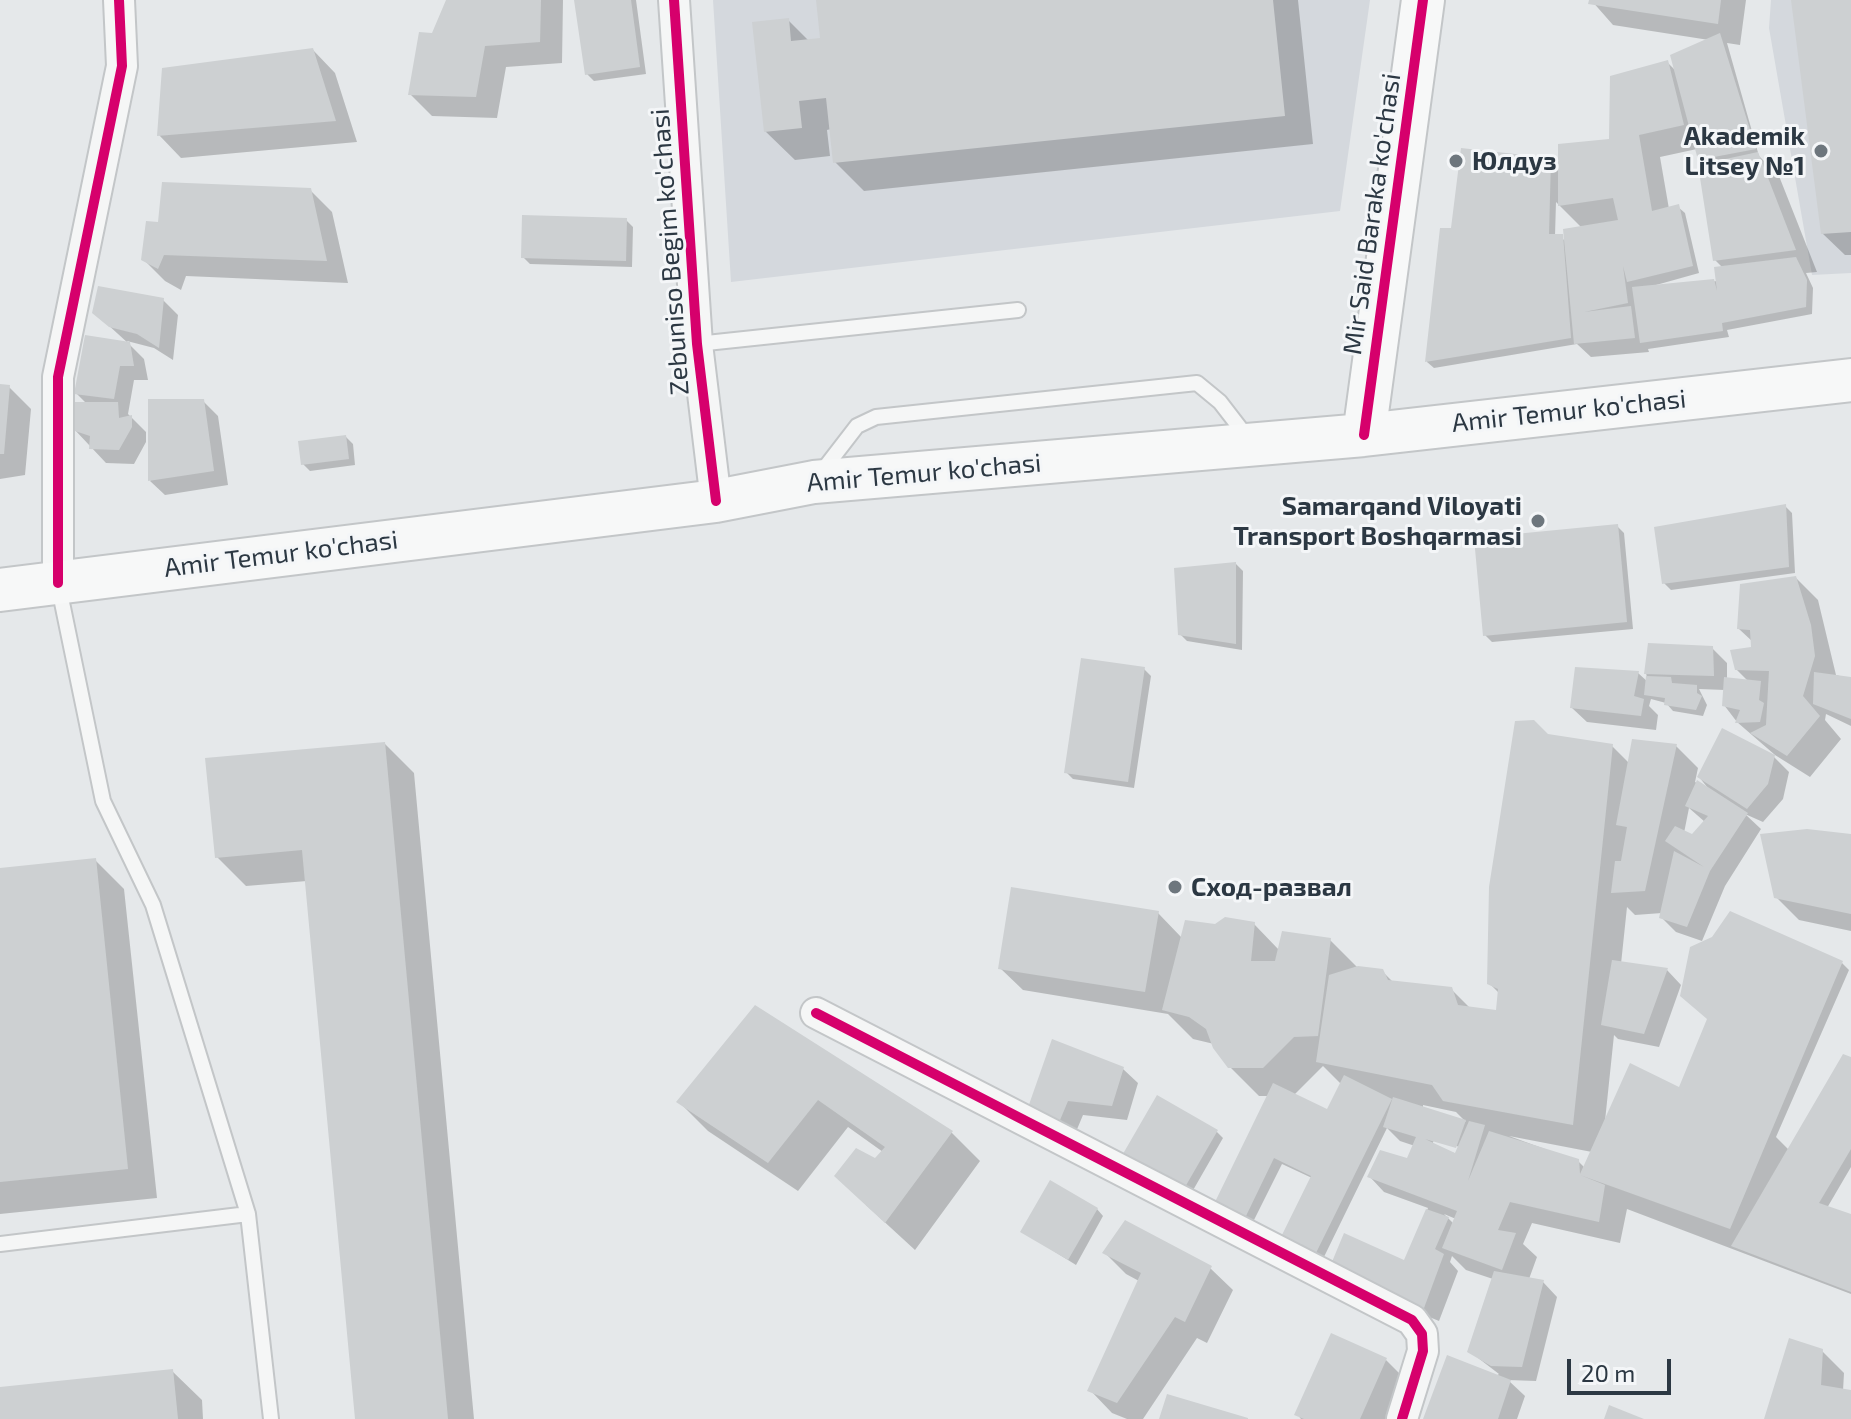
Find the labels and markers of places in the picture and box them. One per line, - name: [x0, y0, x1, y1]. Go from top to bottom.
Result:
- place label: Akademik Litsey №1: [1684, 120, 1805, 182]
- marker: Akademik Litsey №1: [1812, 142, 1830, 160]
- place label: Юлдуз: [1472, 145, 1557, 177]
- marker: Юлдуз: [1447, 152, 1465, 170]
- place label: Samarqand Viloyati Transport Boshqarmasi: [1233, 490, 1522, 552]
- marker: Samarqand Viloyati Transport Boshqarmasi: [1529, 512, 1547, 530]
- place label: Сход-развал: [1191, 871, 1352, 903]
- marker: Сход-развал: [1166, 878, 1184, 896]

